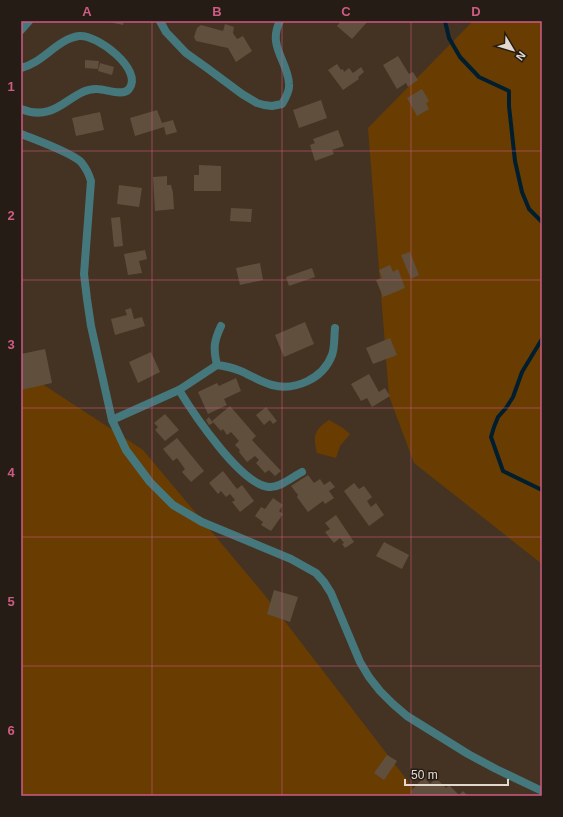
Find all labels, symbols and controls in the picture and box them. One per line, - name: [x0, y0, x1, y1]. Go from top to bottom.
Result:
- text: A: [82, 4, 92, 19]
- text: B: [212, 4, 222, 19]
- text: C: [341, 4, 351, 19]
- text: D: [471, 4, 481, 19]
- north arrow: [493, 30, 533, 70]
- text: N: [514, 49, 528, 63]
- text: 1: [7, 79, 15, 94]
- text: 2: [7, 208, 15, 223]
- text: 3: [7, 337, 15, 352]
- text: 4: [7, 465, 15, 480]
- text: 5: [7, 594, 15, 609]
- text: 6: [7, 723, 15, 738]
- scale bar: [405, 761, 508, 787]
- text: 50 m: [411, 768, 438, 782]

